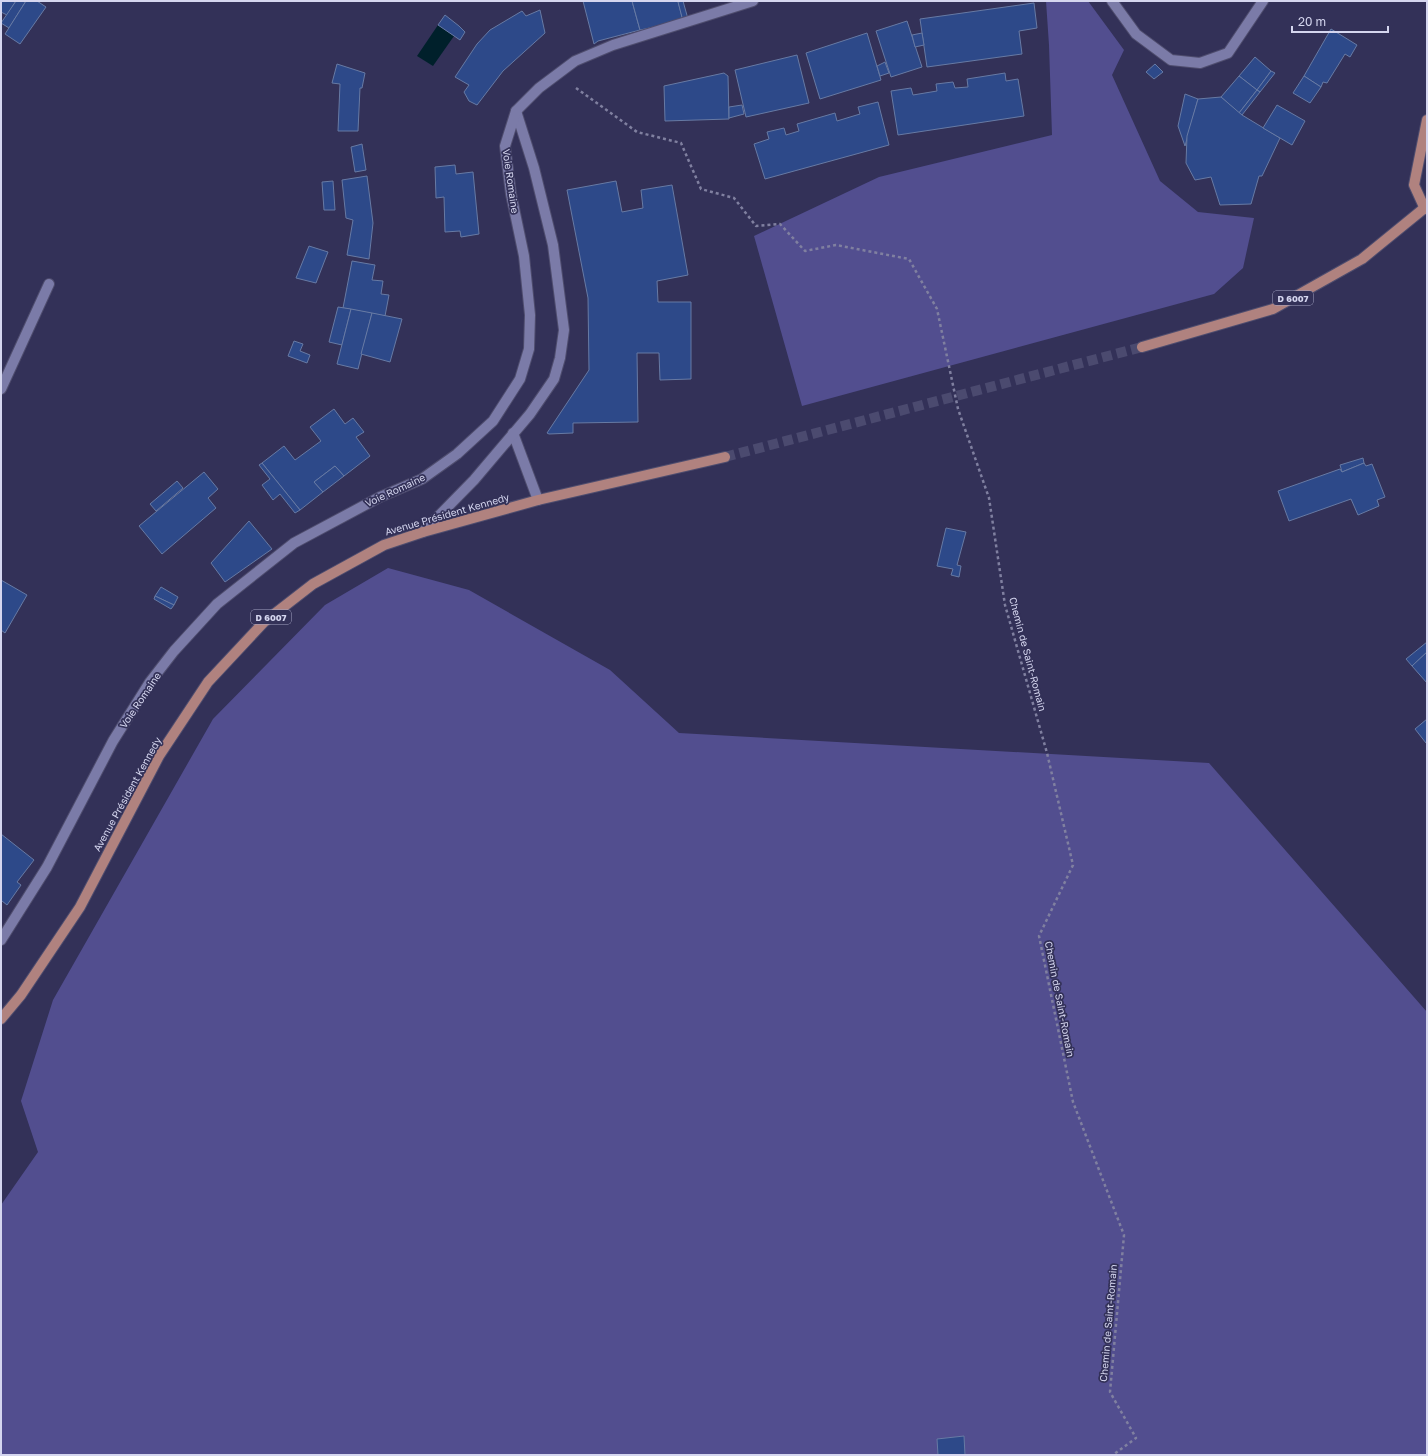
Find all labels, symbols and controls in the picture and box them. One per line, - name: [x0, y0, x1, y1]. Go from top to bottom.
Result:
- scale bar: [1292, 8, 1388, 34]
- text: 20 m: [1298, 14, 1326, 29]
- street label: Voie Romaine: [501, 148, 521, 214]
- road number: D 6007: [1273, 291, 1313, 305]
- street label: Voie Romaine: [363, 471, 427, 509]
- street label: Avenue Président Kennedy: [383, 490, 511, 538]
- street label: Chemin de Saint-Romain: [1007, 596, 1049, 712]
- road number: D 6007: [251, 610, 291, 624]
- street label: Voie Romaine: [117, 670, 163, 730]
- street label: Avenue Président Kennedy: [91, 734, 164, 853]
- street label: Chemin de Saint-Romain: [1043, 940, 1077, 1058]
- street label: Chemin de Saint-Romain: [1097, 1264, 1119, 1382]

